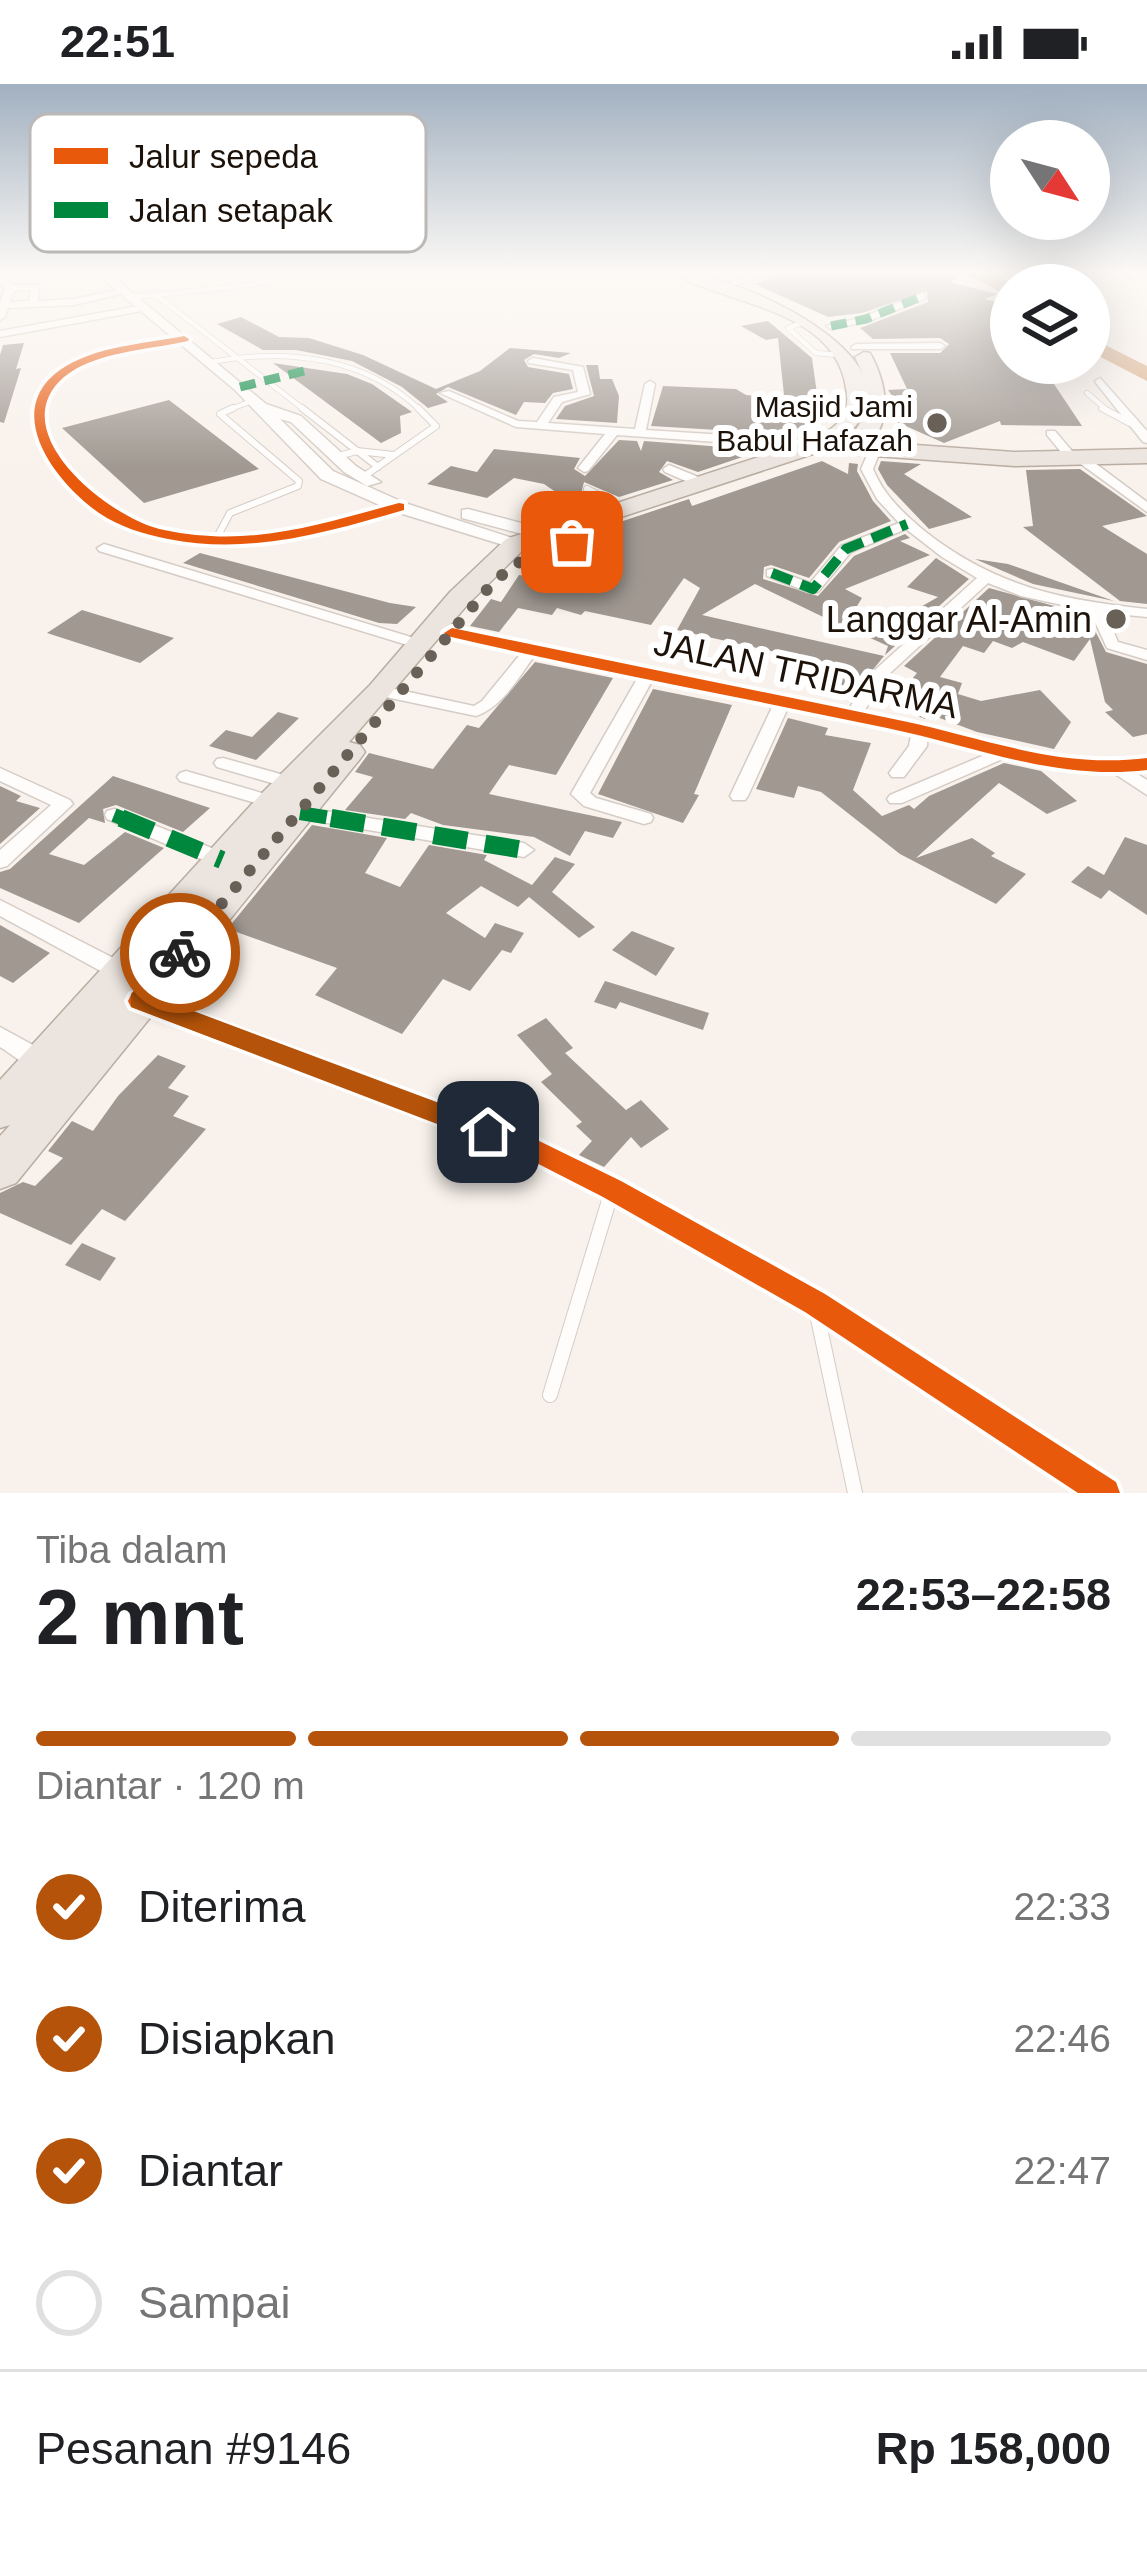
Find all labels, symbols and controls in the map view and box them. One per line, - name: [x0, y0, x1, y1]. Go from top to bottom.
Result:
- text: 22:51: [60, 16, 175, 67]
- legend: [30, 114, 426, 252]
- north arrow: [990, 120, 1110, 240]
- map controls: [990, 120, 1110, 384]
- text: Jalur sepeda: [129, 138, 319, 175]
- text: Jalan setapak: [129, 192, 333, 229]
- button: layers: [990, 264, 1110, 384]
- place label: Masjid Jami Babul Hafazah: [716, 390, 913, 457]
- marker: Masjid Jami Babul Hafazah: [924, 410, 950, 436]
- pin: [521, 491, 623, 593]
- icon: bag: [539, 509, 605, 575]
- place label: Langgar Al-Amin: [826, 599, 1092, 640]
- marker: Langgar Al-Amin: [1103, 606, 1129, 632]
- street label: JALAN TRIDARMA: [650, 622, 962, 726]
- courier: [120, 893, 240, 1013]
- icon: bike: [147, 920, 213, 986]
- pin: [437, 1081, 539, 1183]
- icon: home: [455, 1099, 521, 1165]
- text: Tiba dalam: [36, 1528, 227, 1571]
- text: 22:53–22:58: [856, 1569, 1111, 1620]
- text: 2 mnt: [36, 1573, 244, 1661]
- text: Diantar · 120 m: [36, 1764, 305, 1807]
- icon: check: [36, 1874, 102, 1940]
- text: Diterima: [138, 1881, 306, 1932]
- text: 22:33: [1013, 1885, 1111, 1928]
- icon: check: [36, 2006, 102, 2072]
- text: Disiapkan: [138, 2013, 336, 2064]
- text: 22:46: [1013, 2017, 1111, 2060]
- icon: check: [36, 2138, 102, 2204]
- text: Diantar: [138, 2145, 283, 2196]
- text: 22:47: [1013, 2149, 1111, 2192]
- text: Sampai: [138, 2277, 291, 2328]
- text: Pesanan #9146: [36, 2423, 351, 2474]
- text: Rp 158,000: [876, 2423, 1111, 2474]

